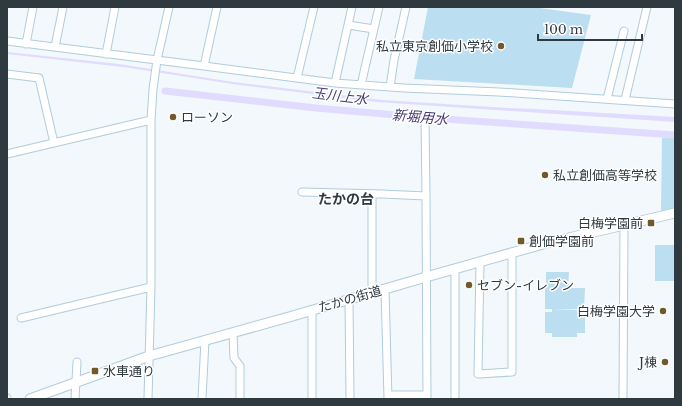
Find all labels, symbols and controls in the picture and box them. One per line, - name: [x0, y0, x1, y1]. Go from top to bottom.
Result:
- scale bar: [538, 16, 642, 42]
- text: 100 m: [544, 22, 583, 37]
- place label: 私立東京創価小学校: [376, 38, 493, 55]
- marker: 私立東京創価小学校: [496, 41, 506, 51]
- water label: 玉川上水: [311, 84, 371, 109]
- water label: 新堀用水: [391, 106, 451, 129]
- place label: ローソン: [181, 109, 233, 126]
- marker: ローソン: [168, 112, 178, 122]
- place label: 私立創価高等学校: [553, 167, 657, 184]
- marker: 私立創価高等学校: [540, 170, 550, 180]
- district label: たかの台: [318, 190, 374, 208]
- place label: 白梅学園前: [578, 215, 643, 232]
- marker: 白梅学園前: [646, 218, 656, 228]
- place label: 創価学園前: [529, 233, 594, 250]
- marker: 創価学園前: [516, 236, 526, 246]
- place label: セブン-イレブン: [477, 277, 574, 294]
- marker: セブン-イレブン: [464, 280, 474, 290]
- street label: たかの街道: [316, 282, 384, 316]
- place label: 白梅学園大学: [577, 303, 655, 320]
- marker: 白梅学園大学: [658, 306, 668, 316]
- place label: J棟: [637, 354, 657, 371]
- marker: J棟: [660, 357, 670, 367]
- place label: 水車通り: [103, 363, 155, 380]
- marker: 水車通り: [90, 366, 100, 376]

